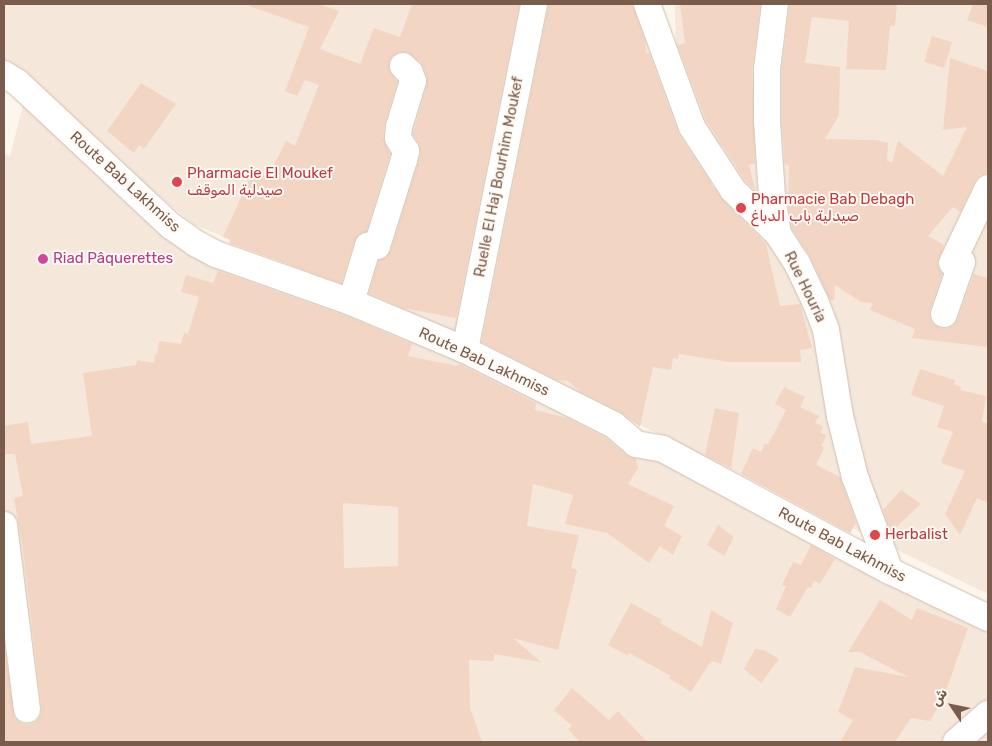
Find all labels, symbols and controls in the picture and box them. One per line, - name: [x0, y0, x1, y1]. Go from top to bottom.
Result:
- street label: Ruelle El Haj Bourhim Moukef: [471, 75, 527, 279]
- street label: Route Bab Lakhmiss: [66, 128, 184, 236]
- place label: Pharmacie El Moukef صيدلية الموقف: [187, 164, 333, 199]
- marker: Pharmacie El Moukef صيدلية الموقف: [171, 176, 183, 188]
- place label: Pharmacie Bab Debagh صيدلية باب الدباغ: [751, 190, 914, 225]
- marker: Pharmacie Bab Debagh صيدلية باب الدباغ: [735, 202, 747, 214]
- street label: Rue Houria: [780, 249, 830, 325]
- place label: Riad Pâquerettes: [53, 250, 173, 268]
- marker: Riad Pâquerettes: [37, 253, 49, 265]
- street label: Route Bab Lakhmiss: [416, 324, 552, 400]
- street label: Route Bab Lakhmiss: [775, 504, 909, 586]
- place label: Herbalist: [885, 526, 948, 544]
- marker: Herbalist: [869, 529, 881, 541]
- north arrow: [927, 681, 977, 731]
- text: ش: [927, 685, 951, 709]

